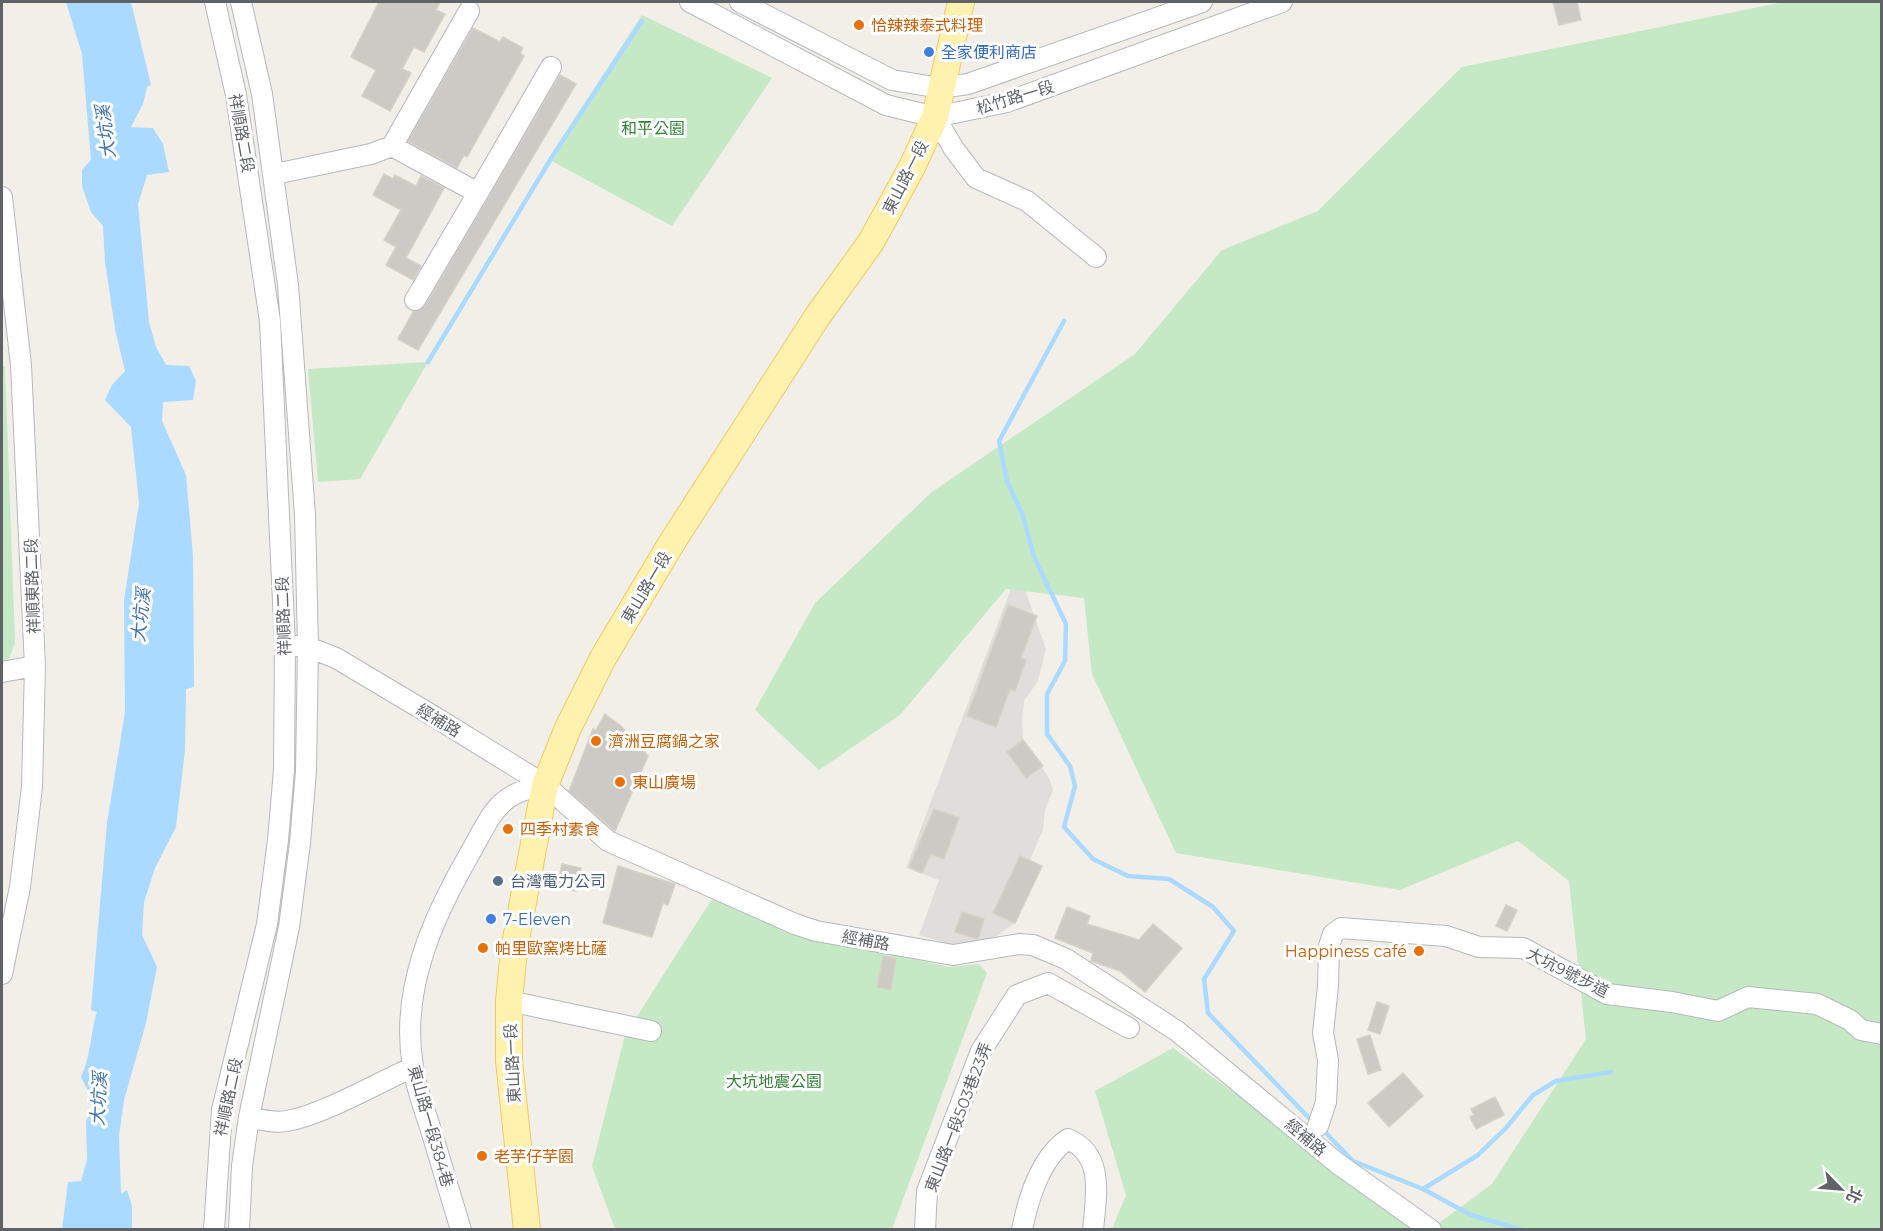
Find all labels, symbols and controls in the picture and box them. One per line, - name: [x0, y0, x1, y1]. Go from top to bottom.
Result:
- place label: 恰辣辣泰式料理: [871, 16, 983, 35]
- marker: 恰辣辣泰式料理: [852, 18, 866, 32]
- place label: 全家便利商店: [941, 43, 1037, 62]
- marker: 全家便利商店: [922, 45, 936, 59]
- street label: 松竹路一段: [974, 77, 1056, 118]
- street label: 祥順路二段: [225, 92, 258, 174]
- water label: 大坑溪: [91, 101, 120, 160]
- park label: 和平公園: [621, 119, 685, 138]
- street label: 東山路一段: [879, 137, 932, 217]
- street label: 祥順東路二段: [21, 538, 44, 634]
- street label: 東山路一段: [618, 548, 675, 626]
- street label: 祥順路二段: [273, 576, 294, 656]
- water label: 大坑溪: [127, 584, 155, 643]
- street label: 經補路: [413, 700, 464, 741]
- place label: 濟洲豆腐鍋之家: [608, 732, 720, 751]
- marker: 濟洲豆腐鍋之家: [589, 734, 603, 748]
- place label: 東山廣場: [632, 773, 696, 792]
- marker: 東山廣場: [613, 775, 627, 789]
- place label: 四季村素食: [520, 820, 600, 839]
- marker: 四季村素食: [501, 822, 515, 836]
- place label: 台灣電力公司: [510, 872, 606, 891]
- marker: 台灣電力公司: [491, 874, 505, 888]
- place label: 7-Eleven: [503, 910, 571, 929]
- marker: 7-Eleven: [484, 912, 498, 926]
- street label: 經補路: [841, 927, 891, 954]
- place label: 帕里歐窯烤比薩: [495, 939, 607, 958]
- marker: 帕里歐窯烤比薩: [476, 941, 490, 955]
- place label: Happiness café: [1285, 942, 1407, 961]
- marker: Happiness café: [1412, 944, 1426, 958]
- street label: 大坑9號步道: [1523, 944, 1612, 1001]
- street label: 東山路一段: [501, 1023, 524, 1103]
- street label: 東山路一段503巷23弄: [921, 1040, 996, 1195]
- street label: 祥順路二段: [211, 1056, 246, 1138]
- street label: 東山路一段384巷: [404, 1063, 457, 1189]
- water label: 大坑溪: [87, 1068, 112, 1127]
- park label: 大坑地震公園: [726, 1072, 822, 1091]
- street label: 經補路: [1281, 1115, 1330, 1160]
- place label: 老芋仔芋園: [494, 1147, 574, 1166]
- marker: 老芋仔芋園: [475, 1149, 489, 1163]
- north arrow: [1811, 1159, 1871, 1219]
- text: 北: [1842, 1184, 1866, 1206]

